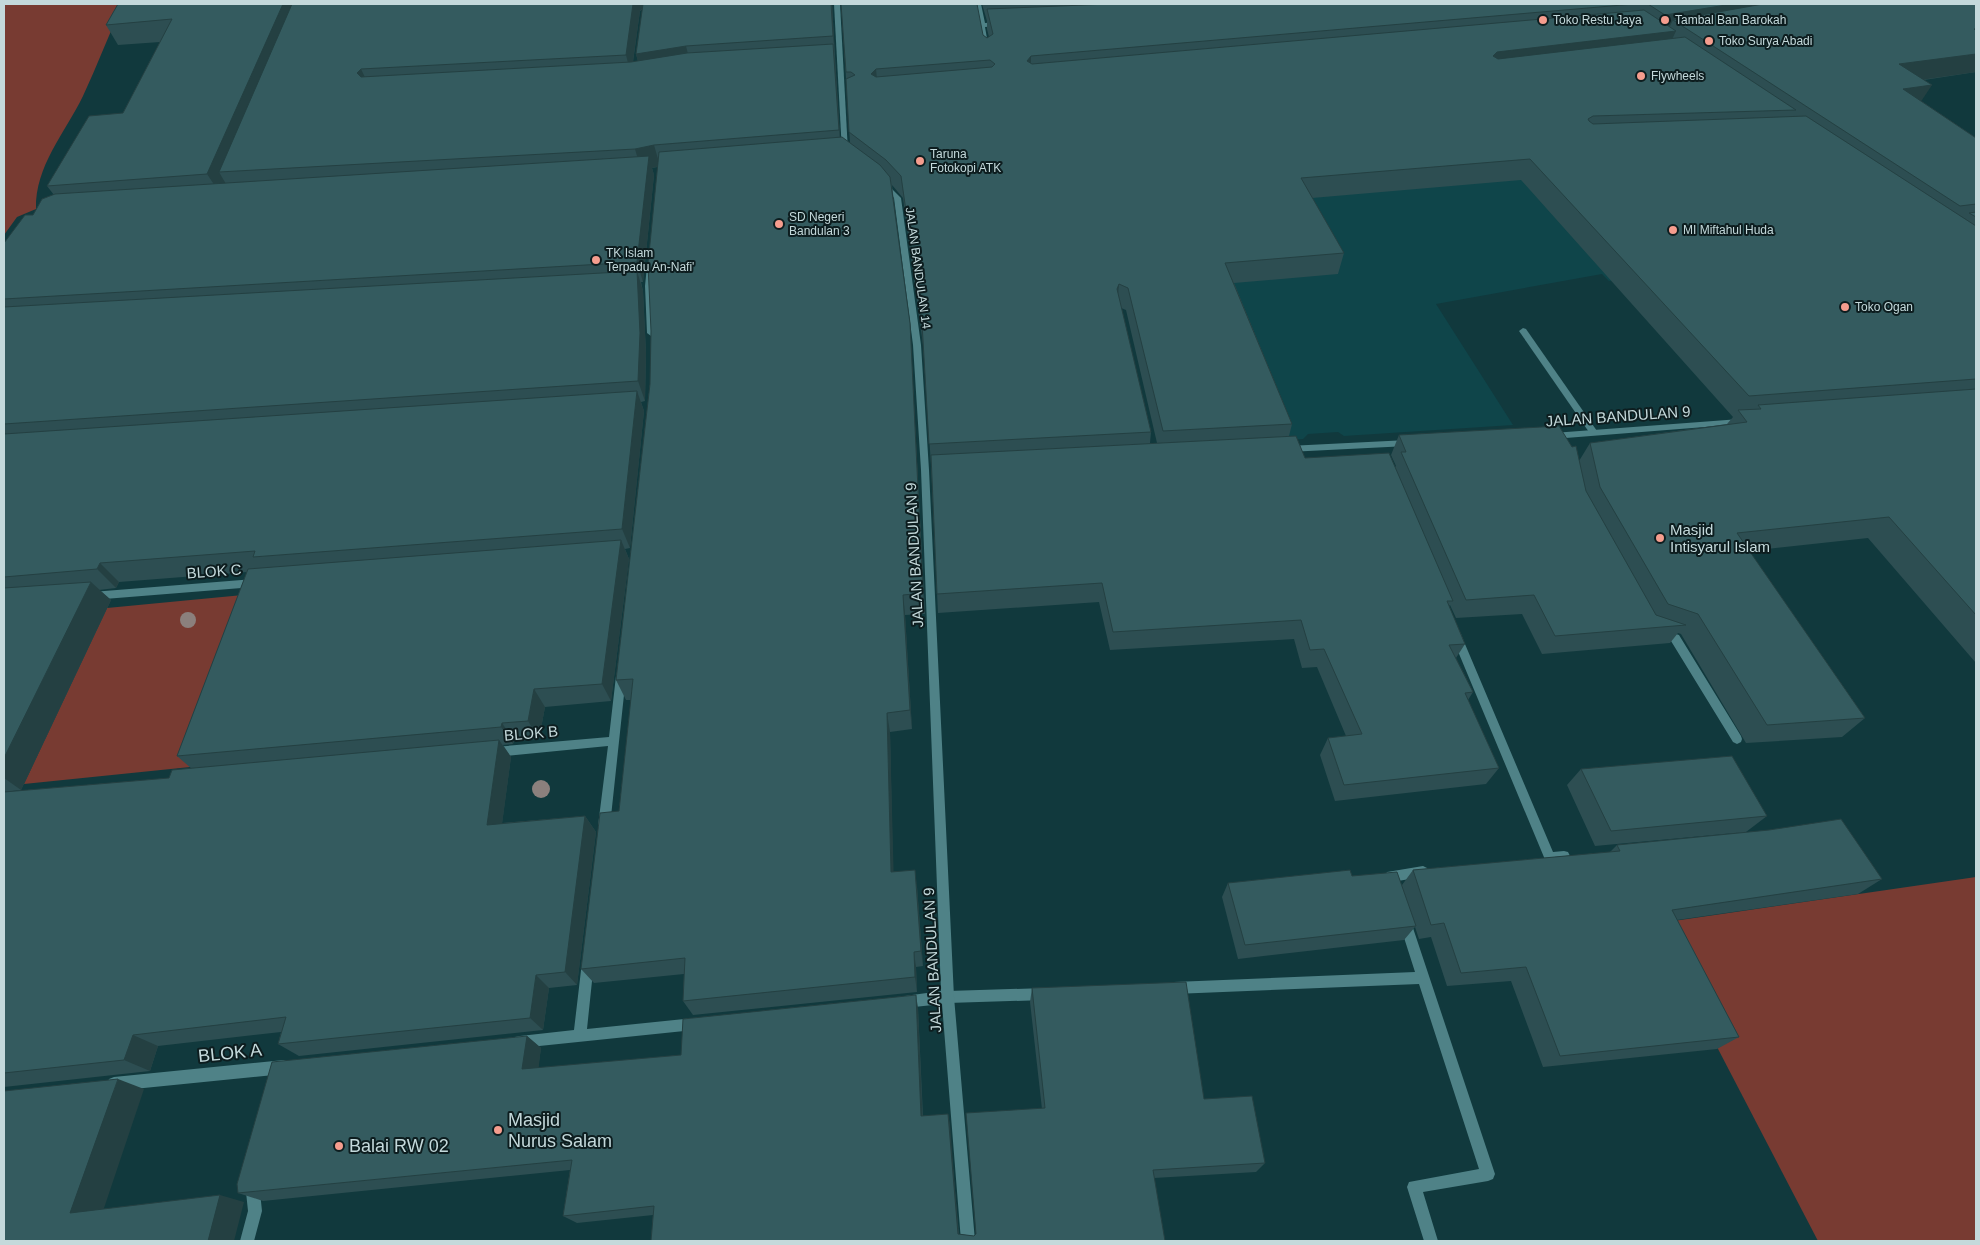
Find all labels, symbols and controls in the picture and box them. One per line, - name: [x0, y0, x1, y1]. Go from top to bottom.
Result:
- place label: Toko Restu Jaya: [1553, 13, 1642, 27]
- place label: Tambal Ban Barokah: [1675, 13, 1786, 27]
- marker: Toko Restu Jaya: [1537, 14, 1549, 26]
- marker: Tambal Ban Barokah: [1659, 14, 1671, 26]
- place label: Toko Surya Abadi: [1719, 34, 1812, 48]
- marker: Toko Surya Abadi: [1703, 35, 1715, 47]
- place label: Flywheels: [1651, 69, 1704, 83]
- marker: Flywheels: [1635, 70, 1647, 82]
- place label: Taruna Fotokopi ATK: [930, 147, 1001, 175]
- marker: Taruna Fotokopi ATK: [914, 155, 926, 167]
- street label: JALAN BANDULAN 14: [903, 206, 934, 330]
- place label: SD Negeri Bandulan 3: [789, 210, 850, 238]
- marker: SD Negeri Bandulan 3: [773, 218, 785, 230]
- place label: MI Miftahul Huda: [1683, 223, 1774, 237]
- marker: MI Miftahul Huda: [1667, 224, 1679, 236]
- place label: TK Islam Terpadu An-Nafi': [606, 246, 694, 274]
- marker: TK Islam Terpadu An-Nafi': [590, 254, 602, 266]
- place label: Toko Ogan: [1855, 300, 1913, 314]
- marker: Toko Ogan: [1839, 301, 1851, 313]
- street label: JALAN BANDULAN 9: [1545, 402, 1691, 430]
- street label: JALAN BANDULAN 9: [902, 482, 926, 628]
- place label: Masjid Intisyarul Islam: [1670, 521, 1770, 555]
- marker: Masjid Intisyarul Islam: [1654, 532, 1666, 544]
- street label: BLOK C: [186, 561, 242, 581]
- street label: BLOK B: [503, 722, 559, 744]
- street label: JALAN BANDULAN 9: [920, 887, 944, 1033]
- street label: BLOK A: [197, 1040, 263, 1066]
- place label: Masjid Nurus Salam: [508, 1110, 612, 1151]
- marker: Masjid Nurus Salam: [492, 1124, 504, 1136]
- place label: Balai RW 02: [349, 1136, 449, 1156]
- marker: Balai RW 02: [333, 1140, 345, 1152]

